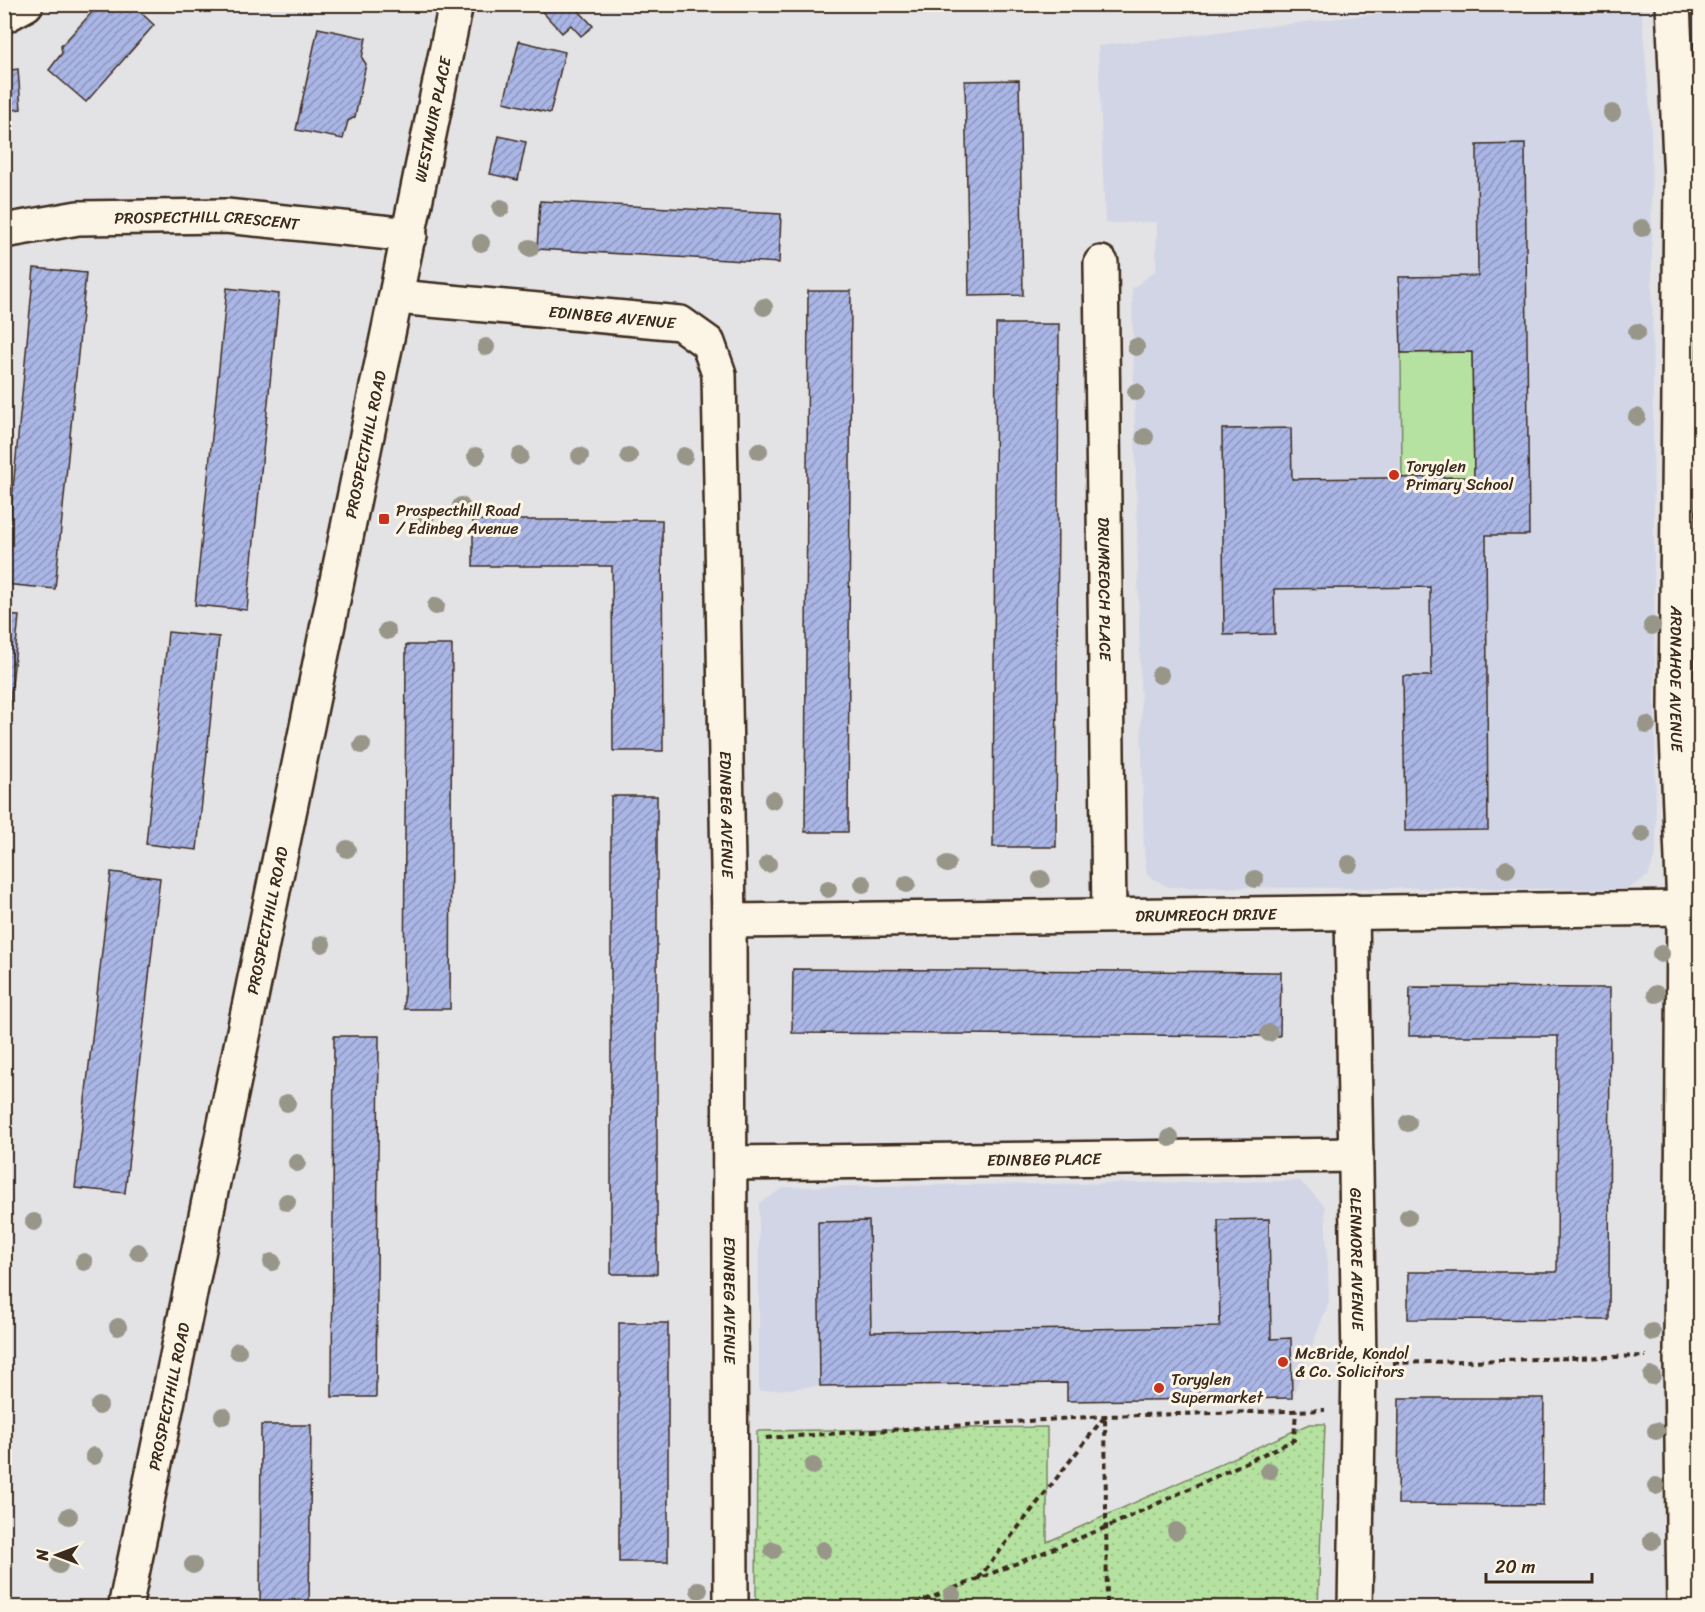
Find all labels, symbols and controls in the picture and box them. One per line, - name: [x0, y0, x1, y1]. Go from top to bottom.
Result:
- street label: WESTMUIR PLACE: [405, 53, 460, 185]
- street label: PROSPECTHILL CRESCENT: [114, 201, 302, 238]
- street label: EDINBEG AVENUE: [547, 297, 678, 337]
- street label: PROSPECTHILL ROAD: [336, 368, 395, 521]
- place label: Toryglen Primary School: [1406, 452, 1514, 499]
- marker: Toryglen Primary School: [1387, 468, 1401, 482]
- place label: Prospecthill Road / Edinbeg Avenue: [396, 496, 521, 543]
- marker: Prospecthill Road / Edinbeg Avenue: [377, 512, 391, 526]
- street label: DRUMREOCH PLACE: [1090, 517, 1120, 662]
- street label: ARDNAHOE AVENUE: [1661, 605, 1692, 753]
- street label: EDINBEG AVENUE: [711, 751, 743, 879]
- street label: PROSPECTHILL ROAD: [237, 844, 296, 997]
- street label: DRUMREOCH DRIVE: [1135, 899, 1278, 930]
- street label: EDINBEG PLACE: [987, 1144, 1102, 1174]
- street label: GLENMORE AVENUE: [1342, 1187, 1373, 1332]
- street label: EDINBEG AVENUE: [715, 1237, 745, 1365]
- street label: PROSPECTHILL ROAD: [139, 1320, 198, 1473]
- place label: McBride, Kondol & Co. Solicitors: [1295, 1339, 1409, 1386]
- marker: McBride, Kondol & Co. Solicitors: [1276, 1355, 1290, 1369]
- place label: Toryglen Supermarket: [1171, 1365, 1263, 1412]
- marker: Toryglen Supermarket: [1152, 1381, 1166, 1395]
- north arrow: [27, 1525, 87, 1585]
- scale bar: [1486, 1546, 1592, 1584]
- text: N: [28, 1549, 57, 1562]
- text: 20 m: [1495, 1551, 1535, 1583]

